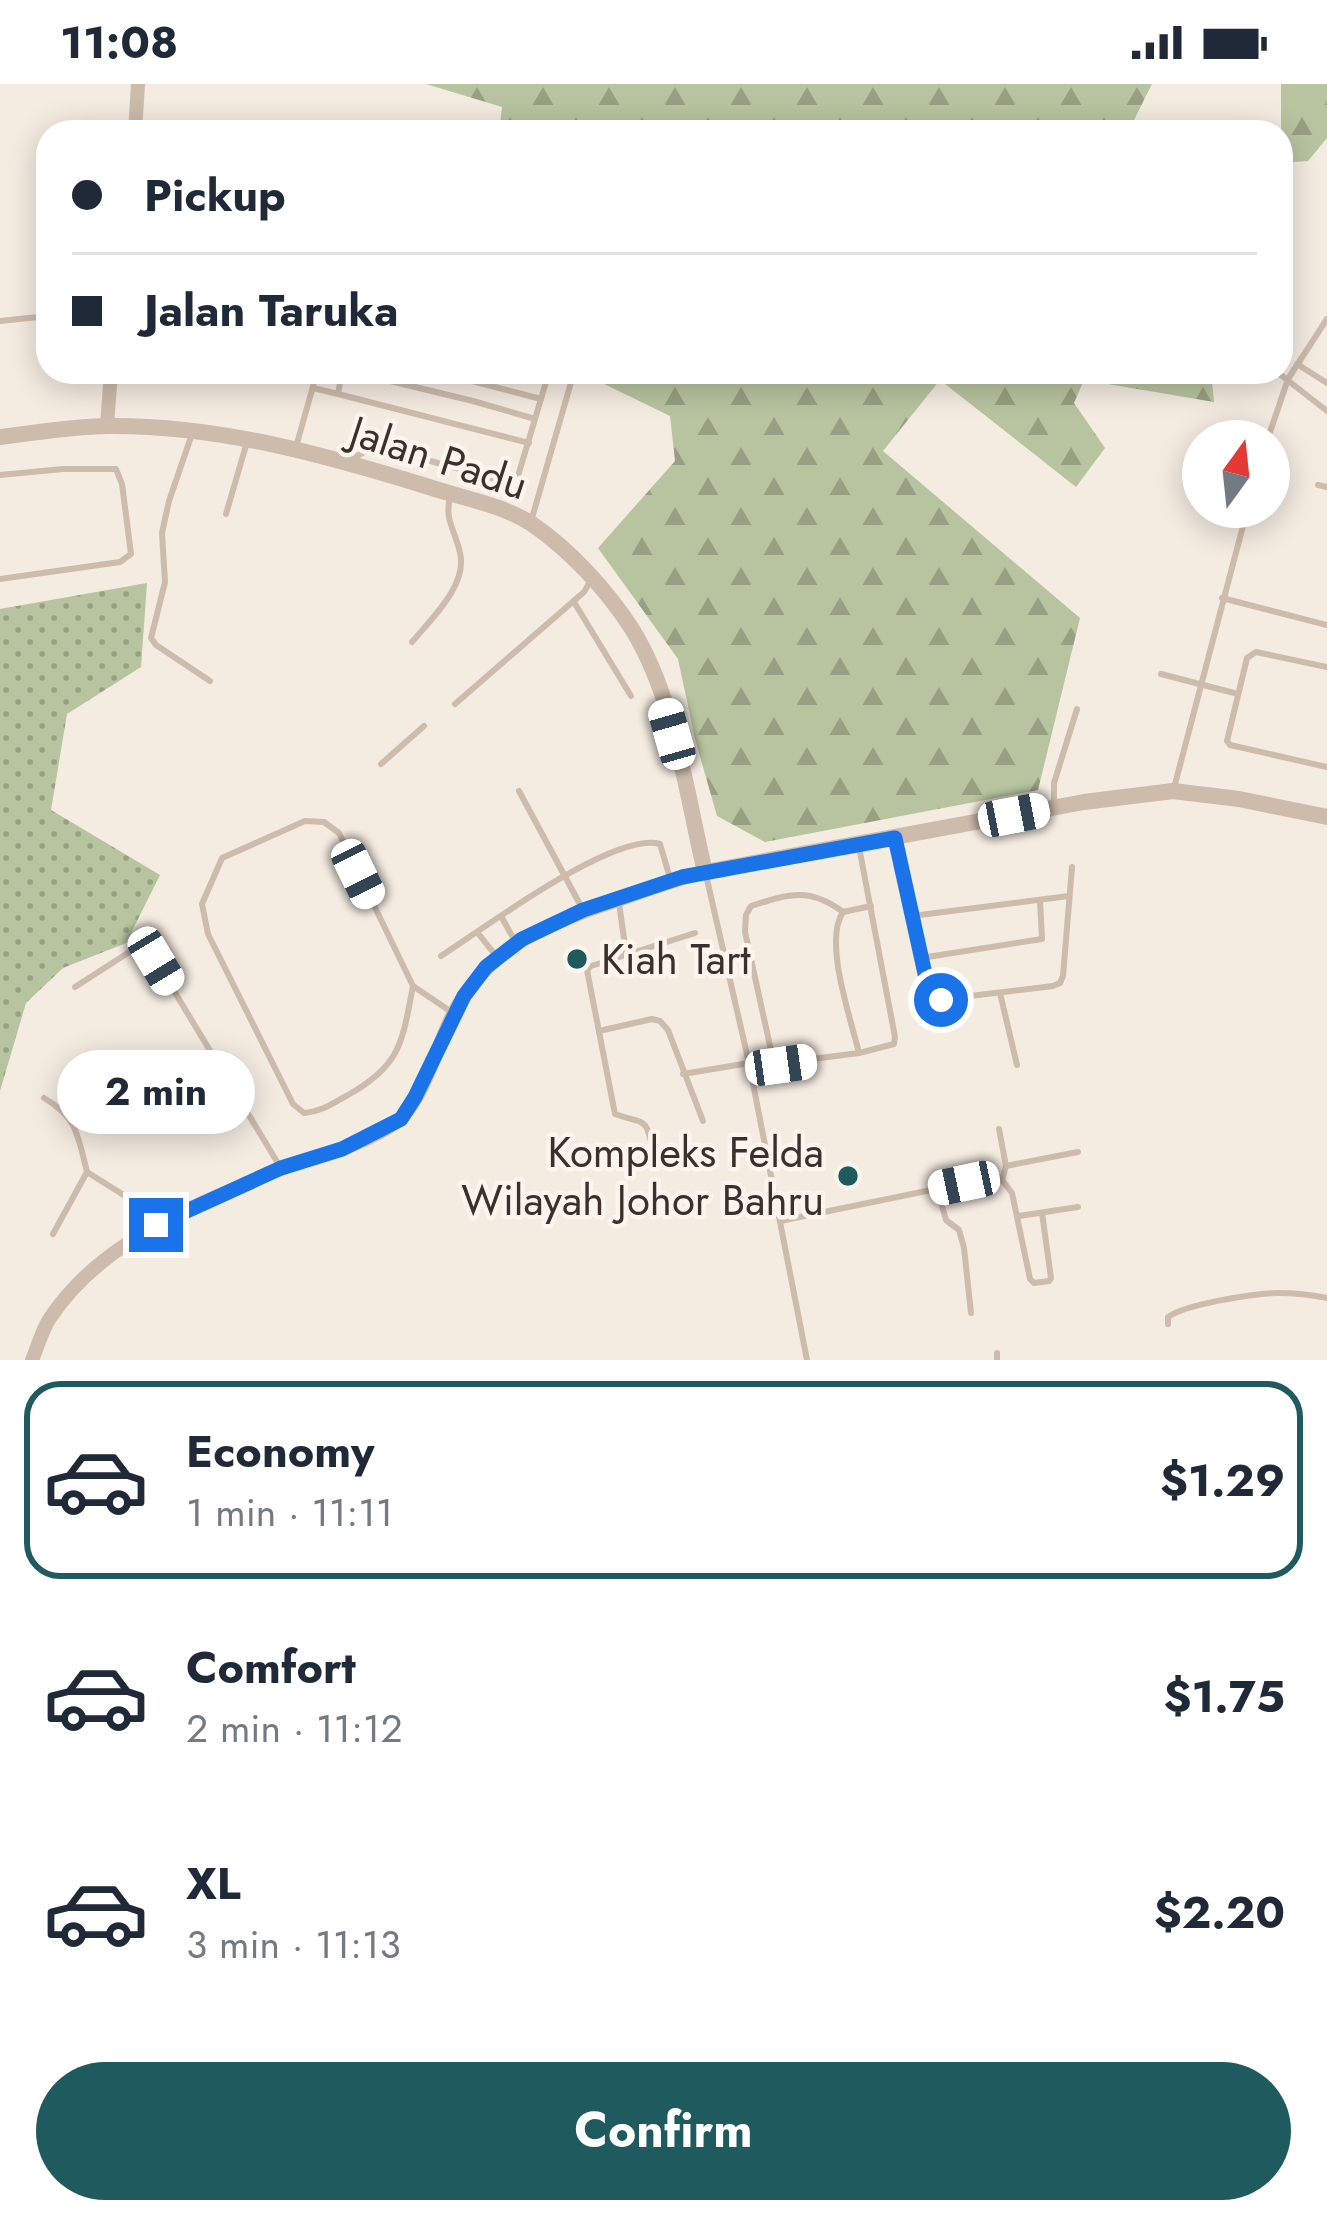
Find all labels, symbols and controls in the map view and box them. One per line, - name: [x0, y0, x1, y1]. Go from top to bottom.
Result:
- text: 11:08: [60, 10, 178, 75]
- text: Pickup: [144, 163, 286, 228]
- text: Jalan Taruka: [144, 278, 398, 343]
- street label: Jalan Padu: [338, 399, 535, 515]
- north arrow: [1182, 420, 1290, 528]
- map controls: [1182, 420, 1290, 528]
- car: [645, 694, 699, 774]
- car: [975, 790, 1053, 840]
- car: [326, 834, 390, 914]
- car: [122, 921, 190, 1001]
- place label: Kiah Tart: [601, 929, 751, 990]
- marker: Kiah Tart: [564, 946, 590, 972]
- route start: [914, 973, 968, 1027]
- car: [743, 1042, 819, 1088]
- callout: 2 min: [57, 1051, 255, 1135]
- text: 2 min: [105, 1063, 207, 1120]
- place label: Kompleks Felda Wilayah Johor Bahru: [461, 1122, 824, 1231]
- car: [925, 1158, 1003, 1208]
- marker: Kompleks Felda Wilayah Johor Bahru: [835, 1163, 861, 1189]
- route end: [129, 1198, 183, 1252]
- text: Economy: [186, 1419, 374, 1484]
- icon: car: [42, 1426, 150, 1534]
- text: $1.29: [1160, 1448, 1285, 1513]
- text: 1 min · 11:11: [186, 1484, 393, 1541]
- text: Comfort: [186, 1635, 356, 1700]
- icon: car: [42, 1642, 150, 1750]
- text: $1.75: [1163, 1664, 1285, 1729]
- text: 2 min · 11:12: [186, 1700, 403, 1757]
- text: XL: [186, 1851, 241, 1916]
- icon: car: [42, 1858, 150, 1966]
- text: $2.20: [1154, 1880, 1285, 1945]
- text: 3 min · 11:13: [186, 1916, 401, 1973]
- button: Confirm: [36, 2062, 1291, 2200]

